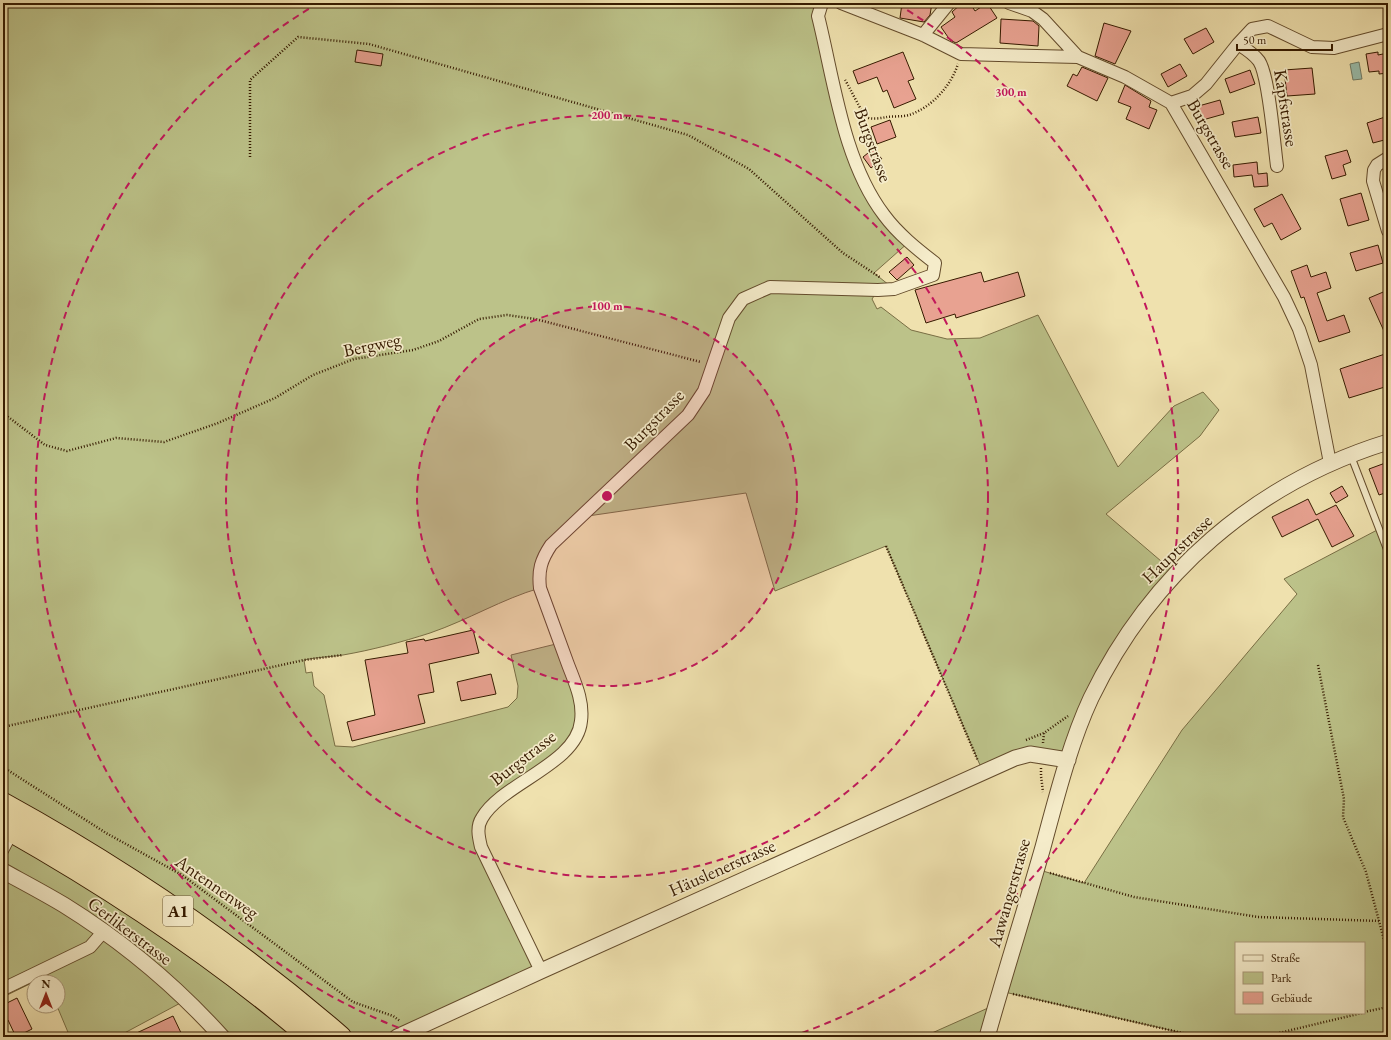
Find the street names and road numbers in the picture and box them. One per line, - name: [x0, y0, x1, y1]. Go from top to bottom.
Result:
- street label: Kapfstrasse: [1269, 68, 1304, 148]
- street label: Burgstrasse: [1182, 95, 1241, 173]
- street label: Burgstrasse: [849, 105, 897, 185]
- street label: Bergweg: [341, 327, 403, 362]
- street label: Burgstrasse: [619, 384, 689, 455]
- street label: Hauptstrasse: [1136, 509, 1217, 588]
- street label: Burgstrasse: [485, 725, 560, 790]
- street label: Häuslenerstrasse: [665, 834, 779, 901]
- street label: Aawangerstrasse: [982, 836, 1035, 951]
- street label: Antennenweg: [170, 849, 264, 924]
- street label: Gerlikerstrasse: [84, 891, 177, 970]
- road number: A1: [163, 896, 193, 926]

